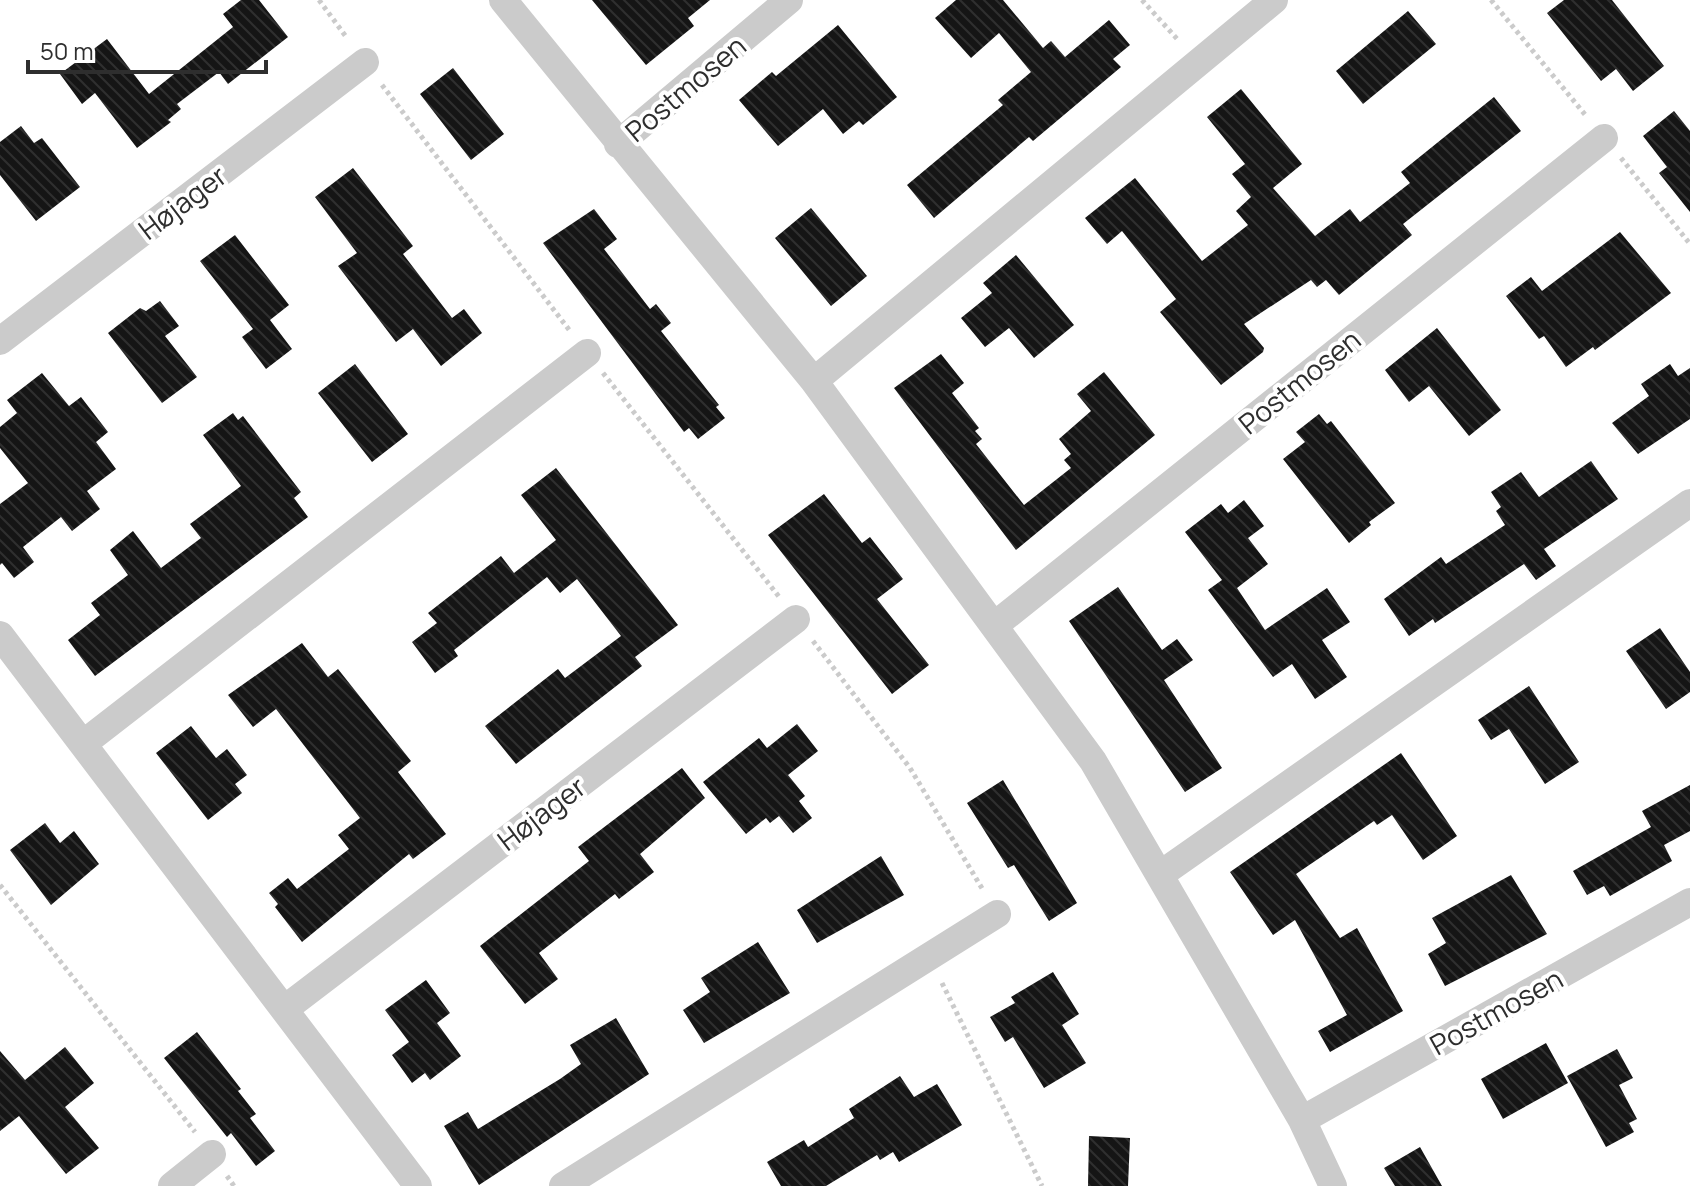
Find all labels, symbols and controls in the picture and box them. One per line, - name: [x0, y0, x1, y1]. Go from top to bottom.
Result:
- scale bar: [28, 24, 266, 74]
- street label: Postmosen: [617, 26, 753, 150]
- text: 50 m: [40, 34, 94, 67]
- street label: Højager: [130, 156, 234, 248]
- street label: Postmosen: [1230, 320, 1368, 442]
- street label: Højager: [489, 767, 593, 859]
- street label: Postmosen: [1423, 959, 1569, 1063]

